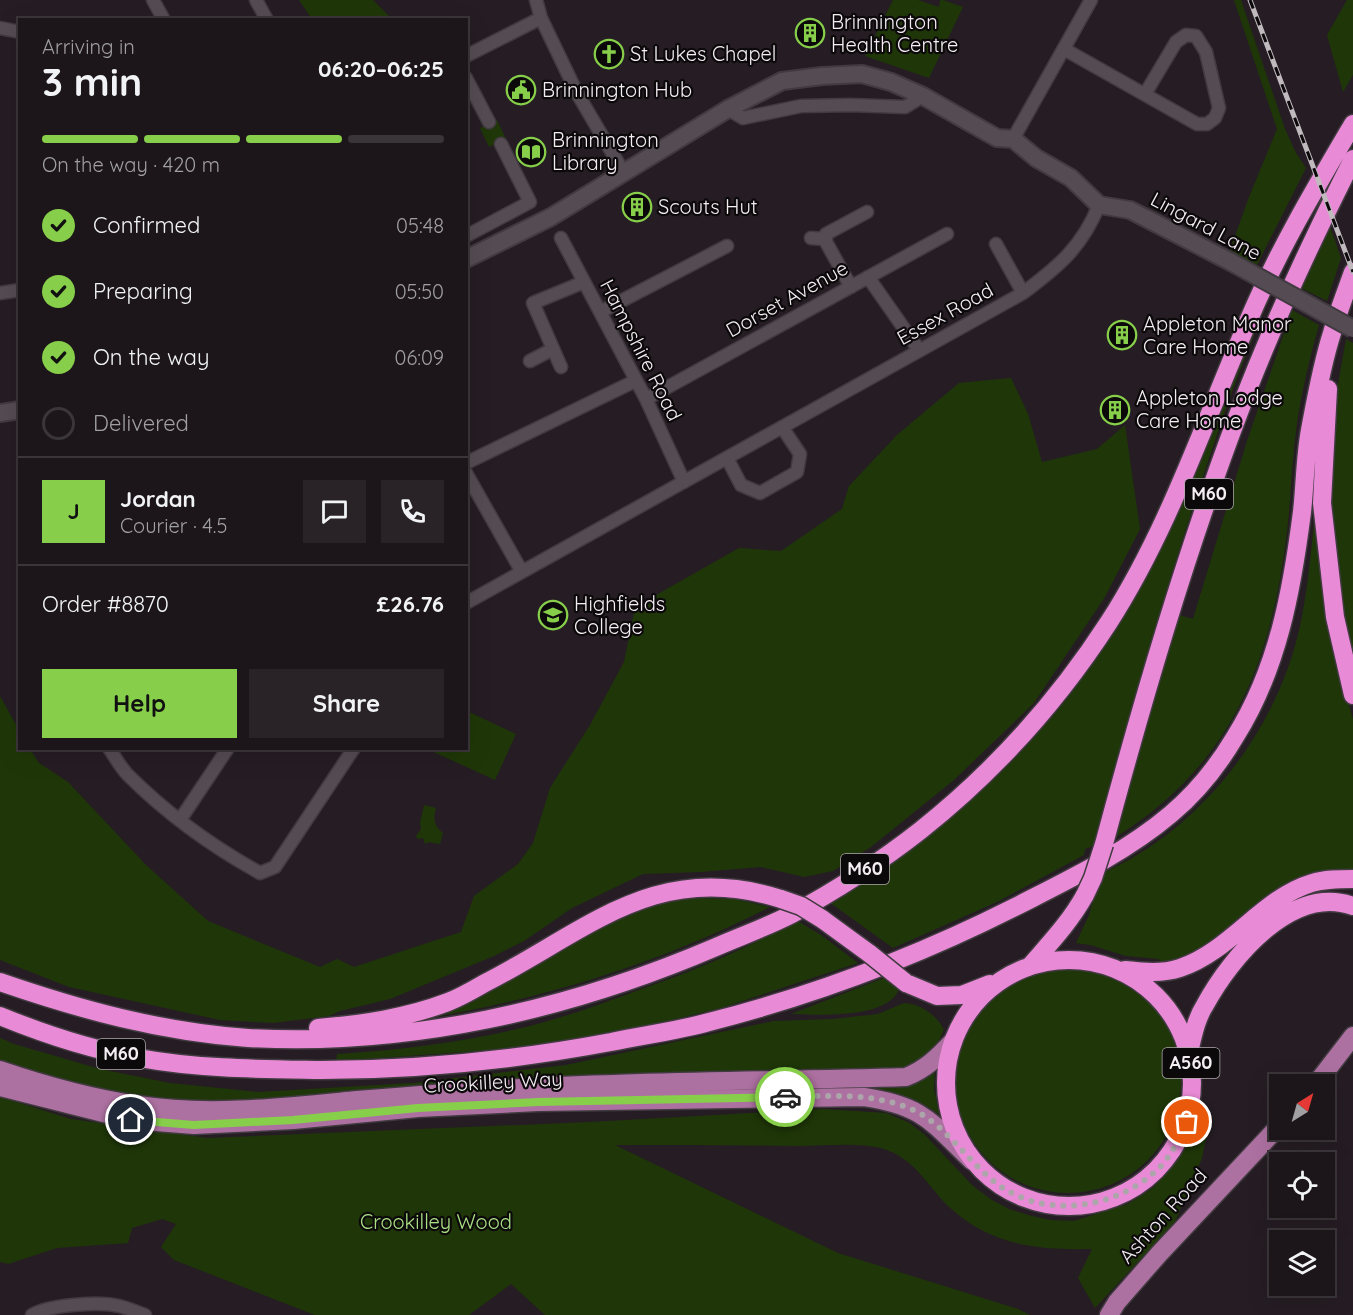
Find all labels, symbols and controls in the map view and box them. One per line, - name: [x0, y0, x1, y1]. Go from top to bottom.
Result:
- place label: Brinnington Health Centre: [831, 9, 958, 57]
- building icon: Brinnington Health Centre: [794, 17, 826, 49]
- text: Arriving in: [42, 34, 135, 59]
- church icon: St Lukes Chapel: [593, 38, 625, 70]
- place label: St Lukes Chapel: [630, 41, 776, 66]
- text: 06:20–06:25: [318, 55, 444, 83]
- text: 3 min: [42, 57, 142, 106]
- public building icon: Brinnington Hub: [505, 74, 537, 106]
- place label: Brinnington Hub: [542, 77, 692, 102]
- place label: Brinnington Library: [552, 127, 659, 175]
- library icon: Brinnington Library: [515, 136, 547, 168]
- text: On the way · 420 m: [42, 152, 220, 177]
- street label: Lingard Lane: [1147, 186, 1266, 265]
- building icon: Scouts Hut: [621, 191, 653, 223]
- place label: Scouts Hut: [658, 194, 758, 219]
- icon: check: [42, 209, 75, 242]
- text: Confirmed: [93, 211, 200, 239]
- text: 05:48: [396, 213, 444, 238]
- street label: Dorset Avenue: [721, 255, 852, 342]
- icon: check: [42, 275, 75, 308]
- street label: Hampshire Road: [595, 275, 688, 425]
- text: Preparing: [93, 277, 193, 305]
- street label: Essex Road: [892, 277, 997, 350]
- text: 05:50: [395, 279, 444, 304]
- place label: Appleton Manor Care Home: [1143, 311, 1292, 359]
- building icon: Appleton Manor Care Home: [1106, 319, 1138, 351]
- icon: check: [42, 341, 75, 374]
- text: On the way: [93, 343, 209, 371]
- text: 06:09: [395, 345, 444, 370]
- place label: Appleton Lodge Care Home: [1136, 385, 1283, 433]
- building icon: Appleton Lodge Care Home: [1099, 394, 1131, 426]
- text: Delivered: [93, 409, 189, 437]
- road number: M60: [1185, 479, 1233, 509]
- button: chat: [303, 480, 366, 543]
- button: phone: [381, 480, 444, 543]
- text: Jordan: [120, 485, 196, 513]
- text: J: [67, 497, 80, 525]
- text: Courier · 4.5: [120, 513, 227, 538]
- text: Order #8870: [42, 590, 169, 618]
- text: £26.76: [377, 590, 444, 618]
- place label: Highfields College: [574, 591, 665, 639]
- school or university icon: Highfields College: [537, 599, 569, 631]
- button: Help: [42, 669, 237, 738]
- button: Share: [249, 669, 444, 738]
- road number: M60: [841, 854, 889, 884]
- road number: M60: [97, 1039, 145, 1069]
- road number: A560: [1162, 1048, 1220, 1078]
- street label: Crookilley Way: [423, 1065, 563, 1098]
- courier: [755, 1067, 815, 1127]
- north arrow: [1269, 1074, 1335, 1140]
- map controls: [1269, 1074, 1335, 1296]
- icon: car: [769, 1081, 802, 1114]
- pin: [105, 1094, 156, 1145]
- pin: [1161, 1096, 1212, 1147]
- icon: home: [114, 1103, 147, 1136]
- icon: bag: [1170, 1105, 1203, 1138]
- button: locate: [1269, 1152, 1335, 1218]
- street label: Ashton Road: [1113, 1163, 1212, 1268]
- park label: Crookilley Wood: [360, 1209, 512, 1234]
- button: layers: [1269, 1230, 1335, 1296]

